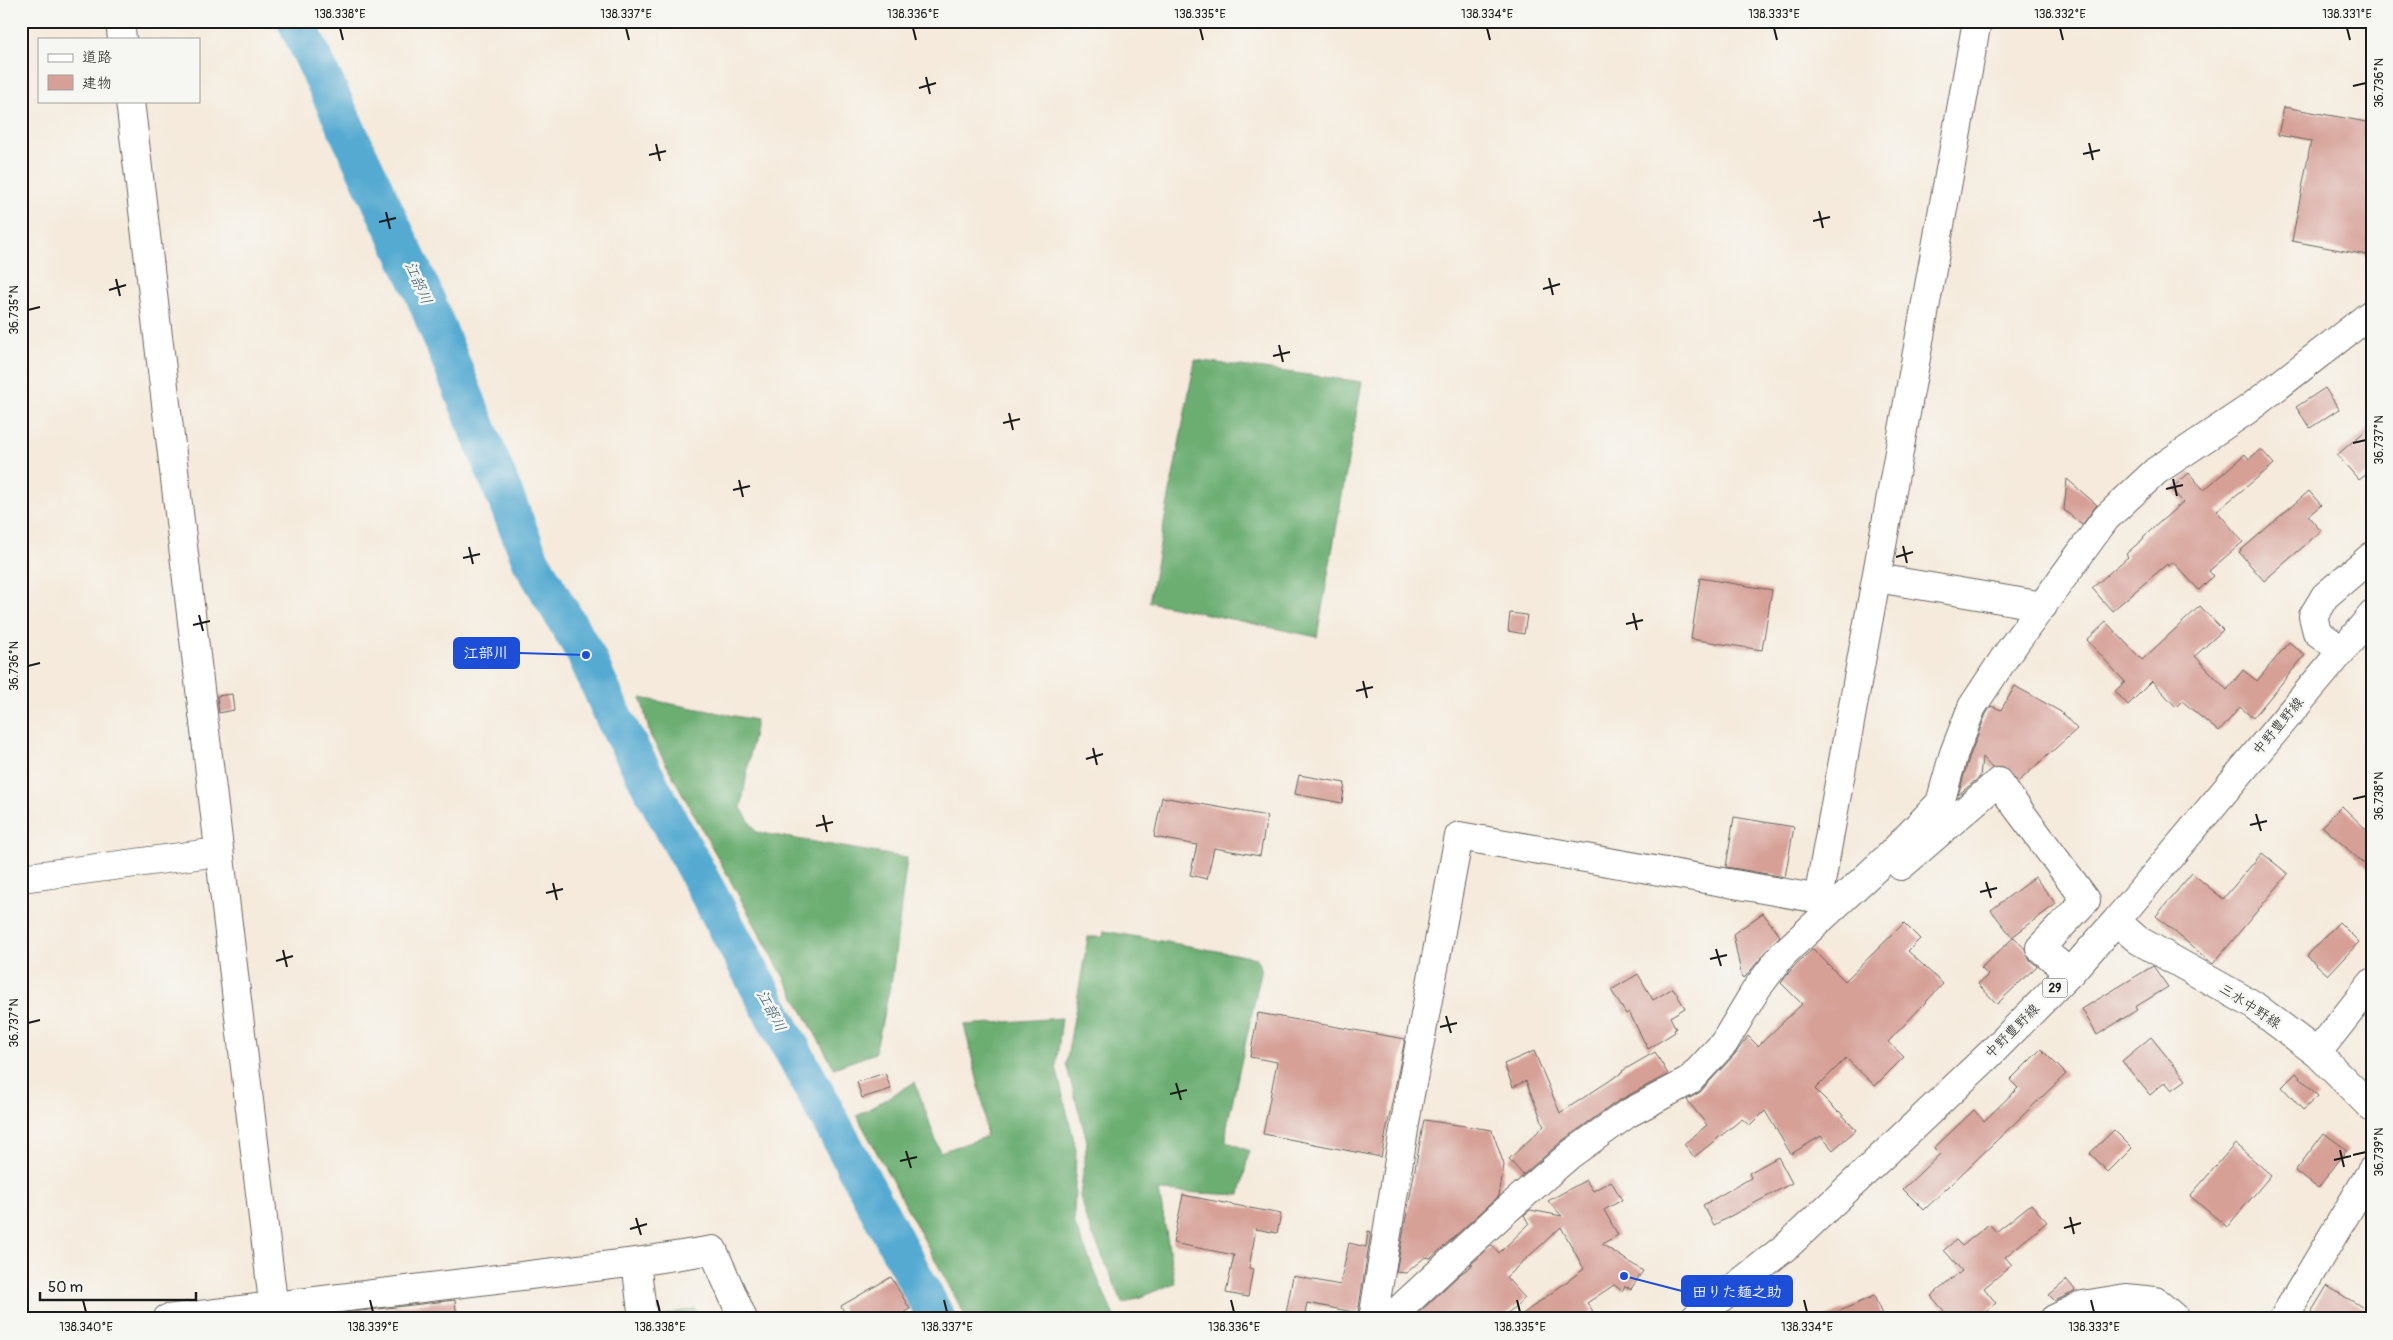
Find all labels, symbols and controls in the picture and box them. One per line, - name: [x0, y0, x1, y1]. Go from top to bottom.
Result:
- text: 138.338°E: [314, 7, 366, 22]
- text: 138.337°E: [600, 7, 652, 22]
- text: 138.336°E: [887, 7, 939, 22]
- text: 138.335°E: [1174, 7, 1226, 22]
- text: 138.334°E: [1461, 7, 1513, 22]
- text: 138.333°E: [1748, 7, 1800, 22]
- text: 138.332°E: [2034, 7, 2086, 22]
- text: 138.331°E: [2322, 7, 2372, 22]
- legend: [38, 38, 200, 102]
- text: 道路: [82, 48, 112, 67]
- text: 36.736°N: [2372, 58, 2387, 108]
- text: 建物: [82, 74, 112, 93]
- water label: 江部川: [400, 259, 436, 307]
- text: 36.735°N: [7, 285, 22, 335]
- text: 36.737°N: [2372, 415, 2387, 465]
- callout: 江部川: [454, 638, 519, 668]
- text: 36.736°N: [7, 641, 22, 691]
- text: 江部川: [463, 644, 509, 663]
- street label: 中野豊野線: [2249, 694, 2307, 758]
- text: 36.738°N: [2372, 772, 2387, 820]
- road number: 29: [2042, 978, 2068, 998]
- street label: 三水中野線: [2216, 980, 2284, 1032]
- water label: 江部川: [752, 987, 790, 1035]
- text: 36.737°N: [7, 998, 22, 1048]
- street label: 中野豊野線: [1981, 1000, 2043, 1062]
- text: 36.739°N: [2372, 1128, 2387, 1176]
- scale bar: [40, 1270, 196, 1302]
- callout: 田りた麺之助: [1682, 1276, 1792, 1306]
- text: 50 m: [48, 1278, 83, 1297]
- text: 田りた麺之助: [1692, 1283, 1782, 1302]
- text: 138.340°E: [59, 1320, 113, 1335]
- text: 138.339°E: [347, 1320, 399, 1335]
- text: 138.338°E: [634, 1320, 686, 1335]
- text: 138.337°E: [921, 1320, 973, 1335]
- text: 138.336°E: [1208, 1320, 1260, 1335]
- text: 138.335°E: [1494, 1320, 1546, 1335]
- text: 138.334°E: [1781, 1320, 1833, 1335]
- text: 138.333°E: [2068, 1320, 2120, 1335]

